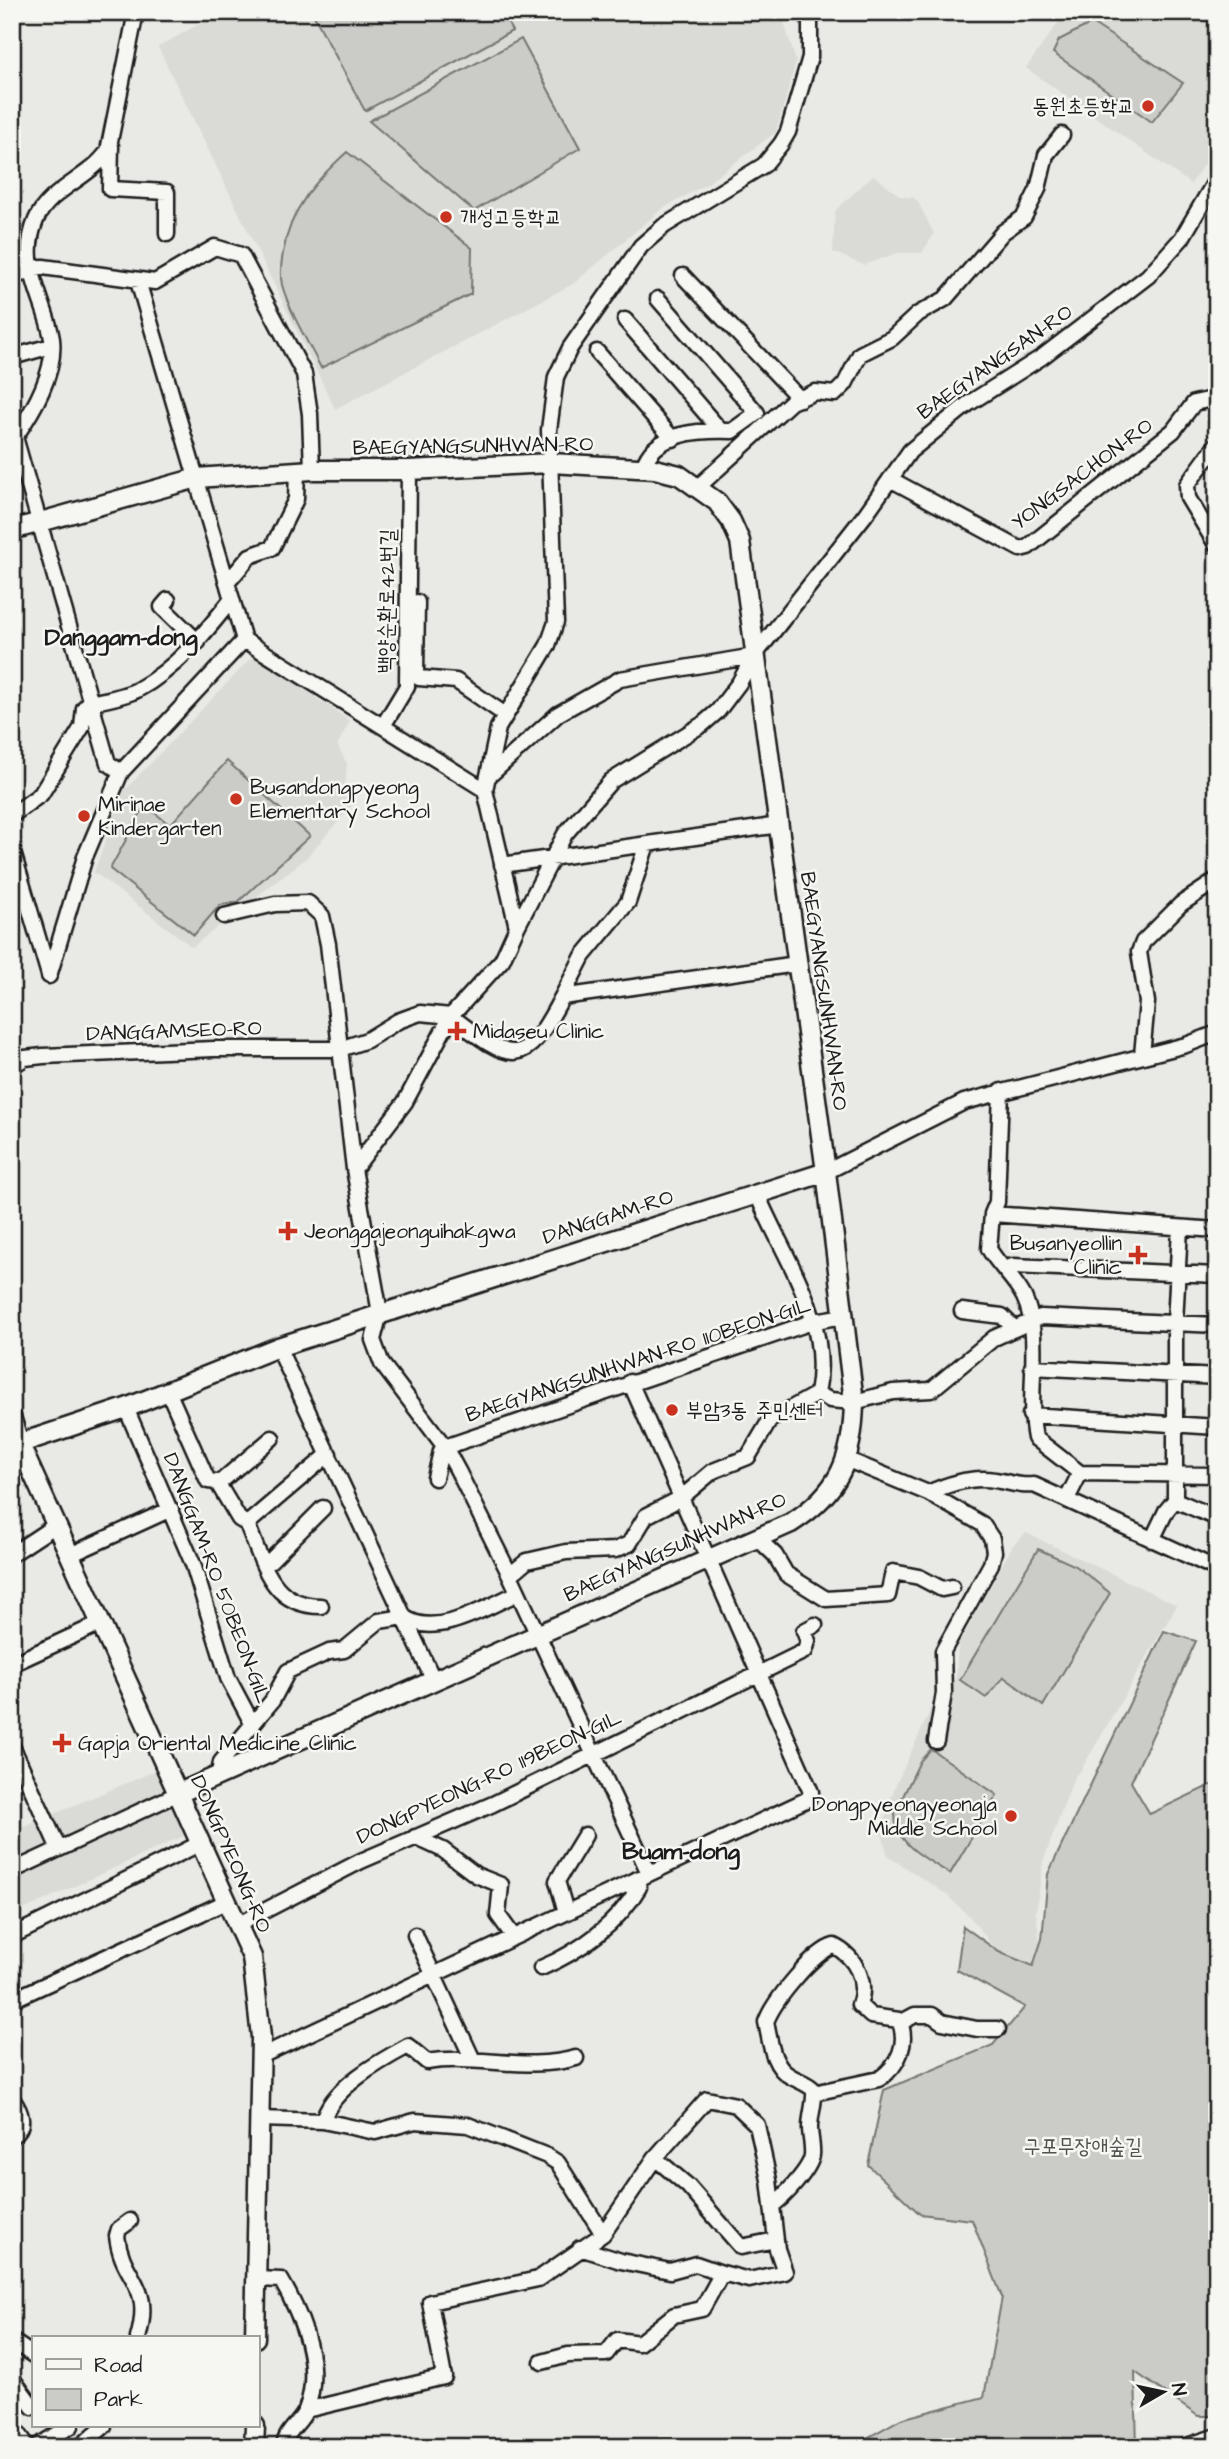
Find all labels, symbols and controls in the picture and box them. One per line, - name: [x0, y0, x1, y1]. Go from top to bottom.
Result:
- place label: 동원초등학교: [1033, 92, 1134, 121]
- marker: 동원초등학교: [1140, 98, 1156, 114]
- place label: 개성고등학교: [460, 203, 561, 232]
- marker: 개성고등학교: [438, 209, 454, 225]
- street label: BAEGYANGSAN-RO: [912, 298, 1078, 426]
- street label: YONGSACHON-RO: [1005, 411, 1159, 537]
- street label: BAEGYANGSUNHWAN-RO: [352, 429, 594, 463]
- street label: 백양순환로42번길: [371, 528, 403, 674]
- district label: Danggam-dong: [44, 621, 198, 656]
- place label: Busandongpyeong Elementary School: [250, 773, 430, 828]
- place label: Mirinae Kindergarten: [98, 790, 222, 845]
- marker: Busandongpyeong Elementary School: [228, 791, 244, 807]
- marker: Mirinae Kindergarten: [76, 808, 92, 824]
- street label: BAEGYANGSUNHWAN-RO: [793, 870, 855, 1112]
- street label: DANGGAMSEO-RO: [86, 1013, 262, 1049]
- place label: Midaseu Clinic: [473, 1017, 604, 1046]
- marker: Midaseu Clinic: [447, 1021, 467, 1041]
- street label: DANGGAM-RO: [539, 1182, 677, 1252]
- place label: Jeonggajeonguihakgwa: [304, 1217, 516, 1248]
- marker: Jeonggajeonguihakgwa: [278, 1221, 298, 1241]
- place label: Busanyeollin Clinic: [1010, 1229, 1122, 1282]
- marker: Busanyeollin Clinic: [1128, 1245, 1148, 1265]
- street label: BAEGYANGSUNHWAN-RO 110BEON-GIL: [462, 1290, 815, 1430]
- place label: 부암3동 주민센터: [686, 1396, 823, 1425]
- marker: 부암3동 주민센터: [664, 1402, 680, 1418]
- street label: DANGGAM-RO 50BEON-GIL: [156, 1449, 278, 1708]
- street label: BAEGYANGSUNHWAN-RO: [559, 1485, 791, 1609]
- street label: DONGPYEONG-RO 119BEON-GIL: [352, 1703, 626, 1851]
- place label: Gapja Oriental Medicine Clinic: [78, 1729, 357, 1759]
- marker: Gapja Oriental Medicine Clinic: [52, 1733, 72, 1753]
- street label: DONGPYEONG-RO: [183, 1771, 279, 1937]
- place label: Dongpyeongyeongja Middle School: [812, 1790, 997, 1843]
- marker: Dongpyeongyeongja Middle School: [1003, 1808, 1019, 1824]
- district label: Buam-dong: [622, 1835, 741, 1870]
- park label: 구포무장애숲길: [1024, 2132, 1142, 2161]
- legend: [32, 2336, 259, 2428]
- text: Road: [94, 2351, 142, 2380]
- north arrow: [1128, 2358, 1198, 2428]
- text: N: [1164, 2382, 1193, 2398]
- text: Park: [94, 2385, 143, 2414]

